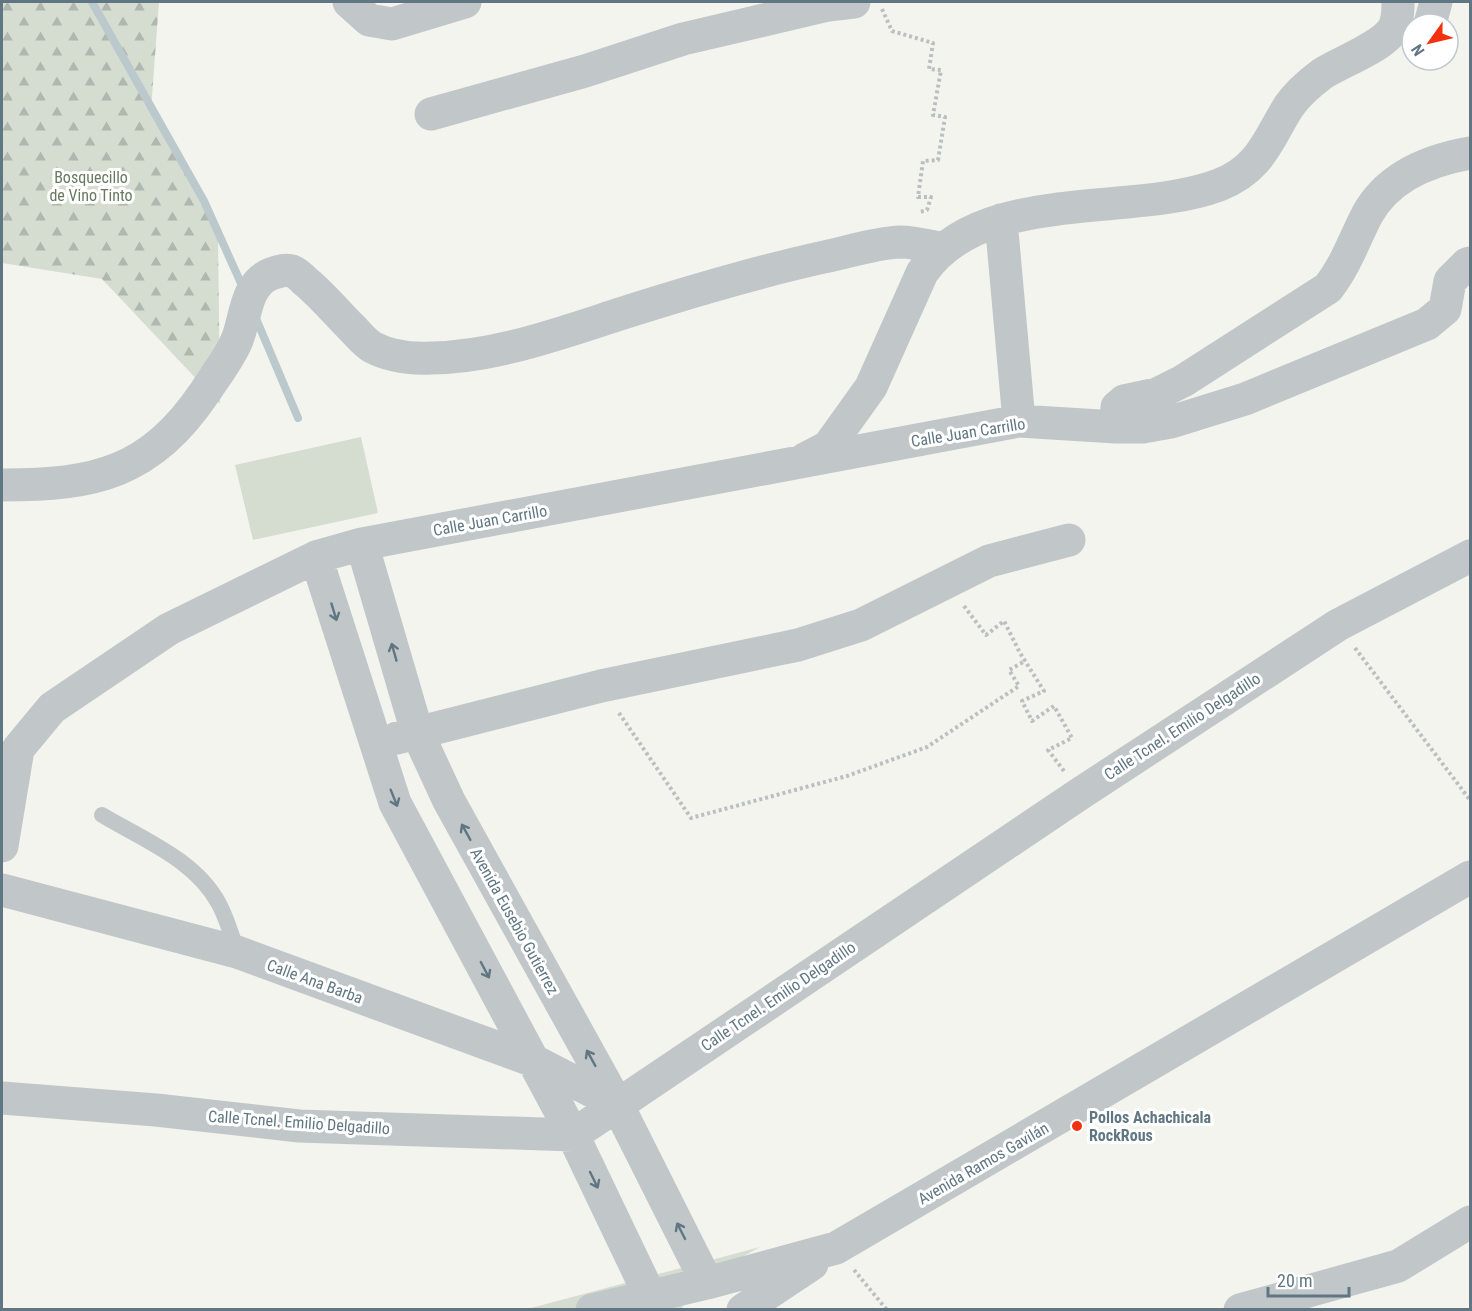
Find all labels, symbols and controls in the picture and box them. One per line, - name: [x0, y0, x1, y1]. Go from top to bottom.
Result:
- north arrow: [1400, 12, 1460, 72]
- text: N: [1407, 41, 1429, 59]
- park label: Bosquecillo de Vino Tinto: [49, 168, 133, 205]
- street label: Calle Juan Carrillo: [910, 414, 1027, 451]
- street label: Calle Juan Carrillo: [432, 501, 549, 540]
- one-way arrow: [329, 602, 340, 621]
- one-way arrow: [388, 643, 399, 662]
- street label: Calle Tcnel. Emilio Delgadillo: [1101, 669, 1264, 784]
- one-way arrow: [389, 788, 400, 807]
- one-way arrow: [460, 824, 472, 841]
- street label: Avenida Eusebio Gutierrez: [466, 845, 563, 998]
- street label: Calle Tcnel. Emilio Delgadillo: [697, 938, 859, 1055]
- street label: Calle Ana Barba: [264, 955, 365, 1008]
- one-way arrow: [479, 961, 491, 978]
- one-way arrow: [585, 1050, 597, 1067]
- street label: Calle Tcnel. Emilio Delgadillo: [207, 1107, 391, 1138]
- place label: Pollos Achachicala RockRous: [1089, 1108, 1211, 1145]
- street label: Avenida Ramos Gavilán: [915, 1118, 1052, 1209]
- marker: Pollos Achachicala RockRous: [1070, 1119, 1084, 1133]
- one-way arrow: [589, 1171, 601, 1189]
- one-way arrow: [675, 1222, 686, 1240]
- scale bar: [1268, 1260, 1349, 1298]
- text: 20 m: [1277, 1270, 1312, 1291]

